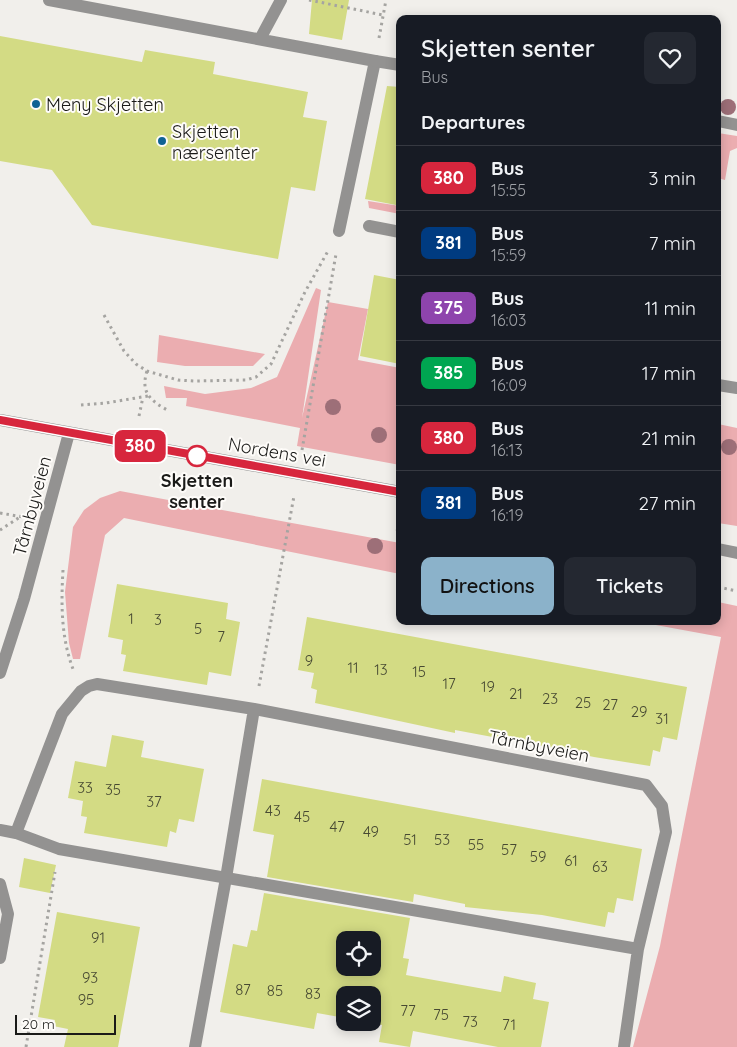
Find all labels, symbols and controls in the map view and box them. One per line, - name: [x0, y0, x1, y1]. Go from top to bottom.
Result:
- button: heart: [644, 32, 696, 84]
- text: Skjetten senter: [421, 33, 595, 63]
- text: Bus: [421, 67, 448, 87]
- place label: Meny Skjetten: [46, 93, 164, 116]
- marker: Meny Skjetten: [30, 98, 42, 110]
- text: Departures: [421, 110, 525, 134]
- place label: Skjetten nærsenter: [172, 120, 258, 164]
- marker: Skjetten nærsenter: [156, 135, 168, 147]
- text: Bus: [491, 156, 524, 180]
- text: 380: [433, 166, 464, 189]
- text: 3 min: [648, 166, 696, 190]
- text: 15:55: [491, 180, 526, 200]
- text: Bus: [491, 221, 524, 245]
- text: 381: [435, 231, 462, 254]
- text: 7 min: [649, 231, 696, 255]
- text: 15:59: [491, 245, 526, 265]
- text: Bus: [491, 286, 524, 310]
- text: 375: [434, 296, 463, 319]
- text: 11 min: [644, 296, 696, 320]
- text: 16:03: [491, 310, 526, 330]
- text: Bus: [491, 351, 524, 375]
- text: 385: [434, 361, 463, 384]
- text: 17 min: [642, 361, 696, 385]
- text: 16:09: [491, 375, 527, 395]
- text: Bus: [491, 416, 524, 440]
- text: 380: [433, 426, 464, 449]
- text: 21 min: [641, 426, 696, 450]
- line badge: 380: [111, 430, 169, 462]
- street label: Nordens vei: [226, 432, 328, 472]
- text: 380: [125, 434, 155, 457]
- text: 16:13: [491, 440, 523, 460]
- marker: Skjetten senter: [186, 445, 208, 467]
- street label: Tårnbyveien: [8, 454, 56, 558]
- place label: Skjetten senter: [161, 469, 233, 513]
- text: Bus: [491, 481, 524, 505]
- text: 381: [435, 491, 462, 514]
- text: 27 min: [639, 491, 696, 515]
- text: 16:19: [491, 505, 523, 525]
- button: Directions: [421, 557, 554, 615]
- button: Tickets: [564, 557, 696, 615]
- house number: 1: [128, 609, 134, 628]
- house number: 3: [154, 610, 162, 629]
- house number: 5: [194, 619, 202, 638]
- house number: 7: [217, 627, 225, 646]
- house number: 9: [305, 651, 313, 670]
- house number: 11: [347, 658, 359, 677]
- house number: 13: [374, 660, 388, 679]
- house number: 15: [412, 662, 426, 681]
- house number: 17: [442, 674, 456, 693]
- house number: 19: [481, 677, 495, 696]
- house number: 21: [509, 684, 523, 703]
- house number: 23: [542, 689, 558, 708]
- house number: 25: [575, 693, 591, 712]
- house number: 27: [602, 695, 618, 714]
- house number: 29: [631, 702, 647, 721]
- house number: 31: [655, 709, 669, 728]
- street label: Tårnbyveien: [487, 725, 591, 767]
- house number: 33: [77, 778, 93, 797]
- house number: 35: [105, 780, 121, 799]
- house number: 37: [146, 792, 162, 811]
- house number: 43: [265, 801, 281, 820]
- house number: 45: [294, 807, 310, 826]
- house number: 47: [329, 817, 345, 836]
- house number: 49: [363, 822, 379, 841]
- house number: 51: [403, 830, 417, 849]
- house number: 53: [434, 830, 450, 849]
- house number: 55: [468, 835, 484, 854]
- house number: 57: [501, 840, 517, 859]
- house number: 59: [530, 847, 546, 866]
- house number: 61: [564, 851, 578, 870]
- house number: 63: [592, 857, 608, 876]
- house number: 91: [91, 928, 105, 947]
- map controls: [336, 931, 381, 1031]
- button: locate: [336, 931, 381, 976]
- house number: 93: [82, 968, 98, 987]
- house number: 87: [235, 980, 251, 999]
- house number: 85: [267, 981, 283, 1000]
- house number: 83: [305, 984, 321, 1003]
- button: layers: [336, 986, 381, 1031]
- house number: 95: [78, 990, 94, 1009]
- house number: 77: [400, 1001, 416, 1020]
- house number: 75: [433, 1005, 449, 1024]
- scale bar: [15, 1012, 116, 1035]
- house number: 73: [462, 1012, 478, 1031]
- text: 20 m: [22, 1015, 55, 1033]
- house number: 71: [502, 1015, 516, 1034]

